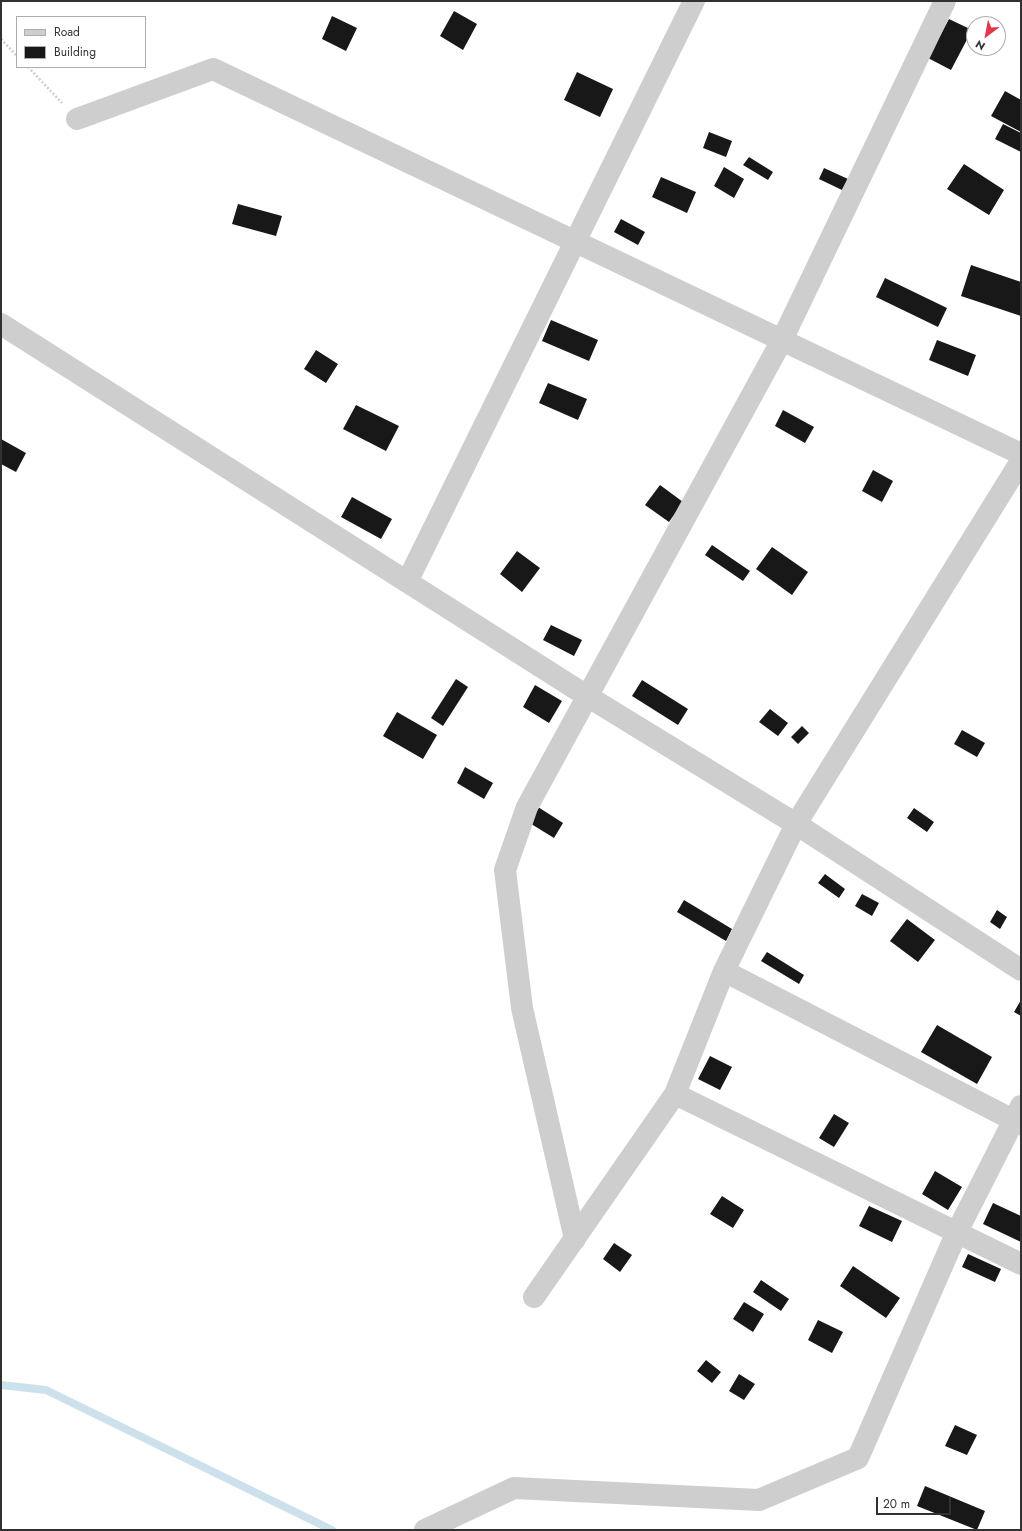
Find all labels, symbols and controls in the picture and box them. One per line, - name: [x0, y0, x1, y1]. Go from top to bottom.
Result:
- legend: [16, 16, 146, 68]
- north arrow: [966, 16, 1006, 56]
- text: Road: [54, 23, 80, 41]
- text: N: [972, 36, 988, 54]
- text: Building: [54, 43, 96, 61]
- scale bar: [878, 1489, 953, 1515]
- text: 20 m: [883, 1495, 910, 1513]

